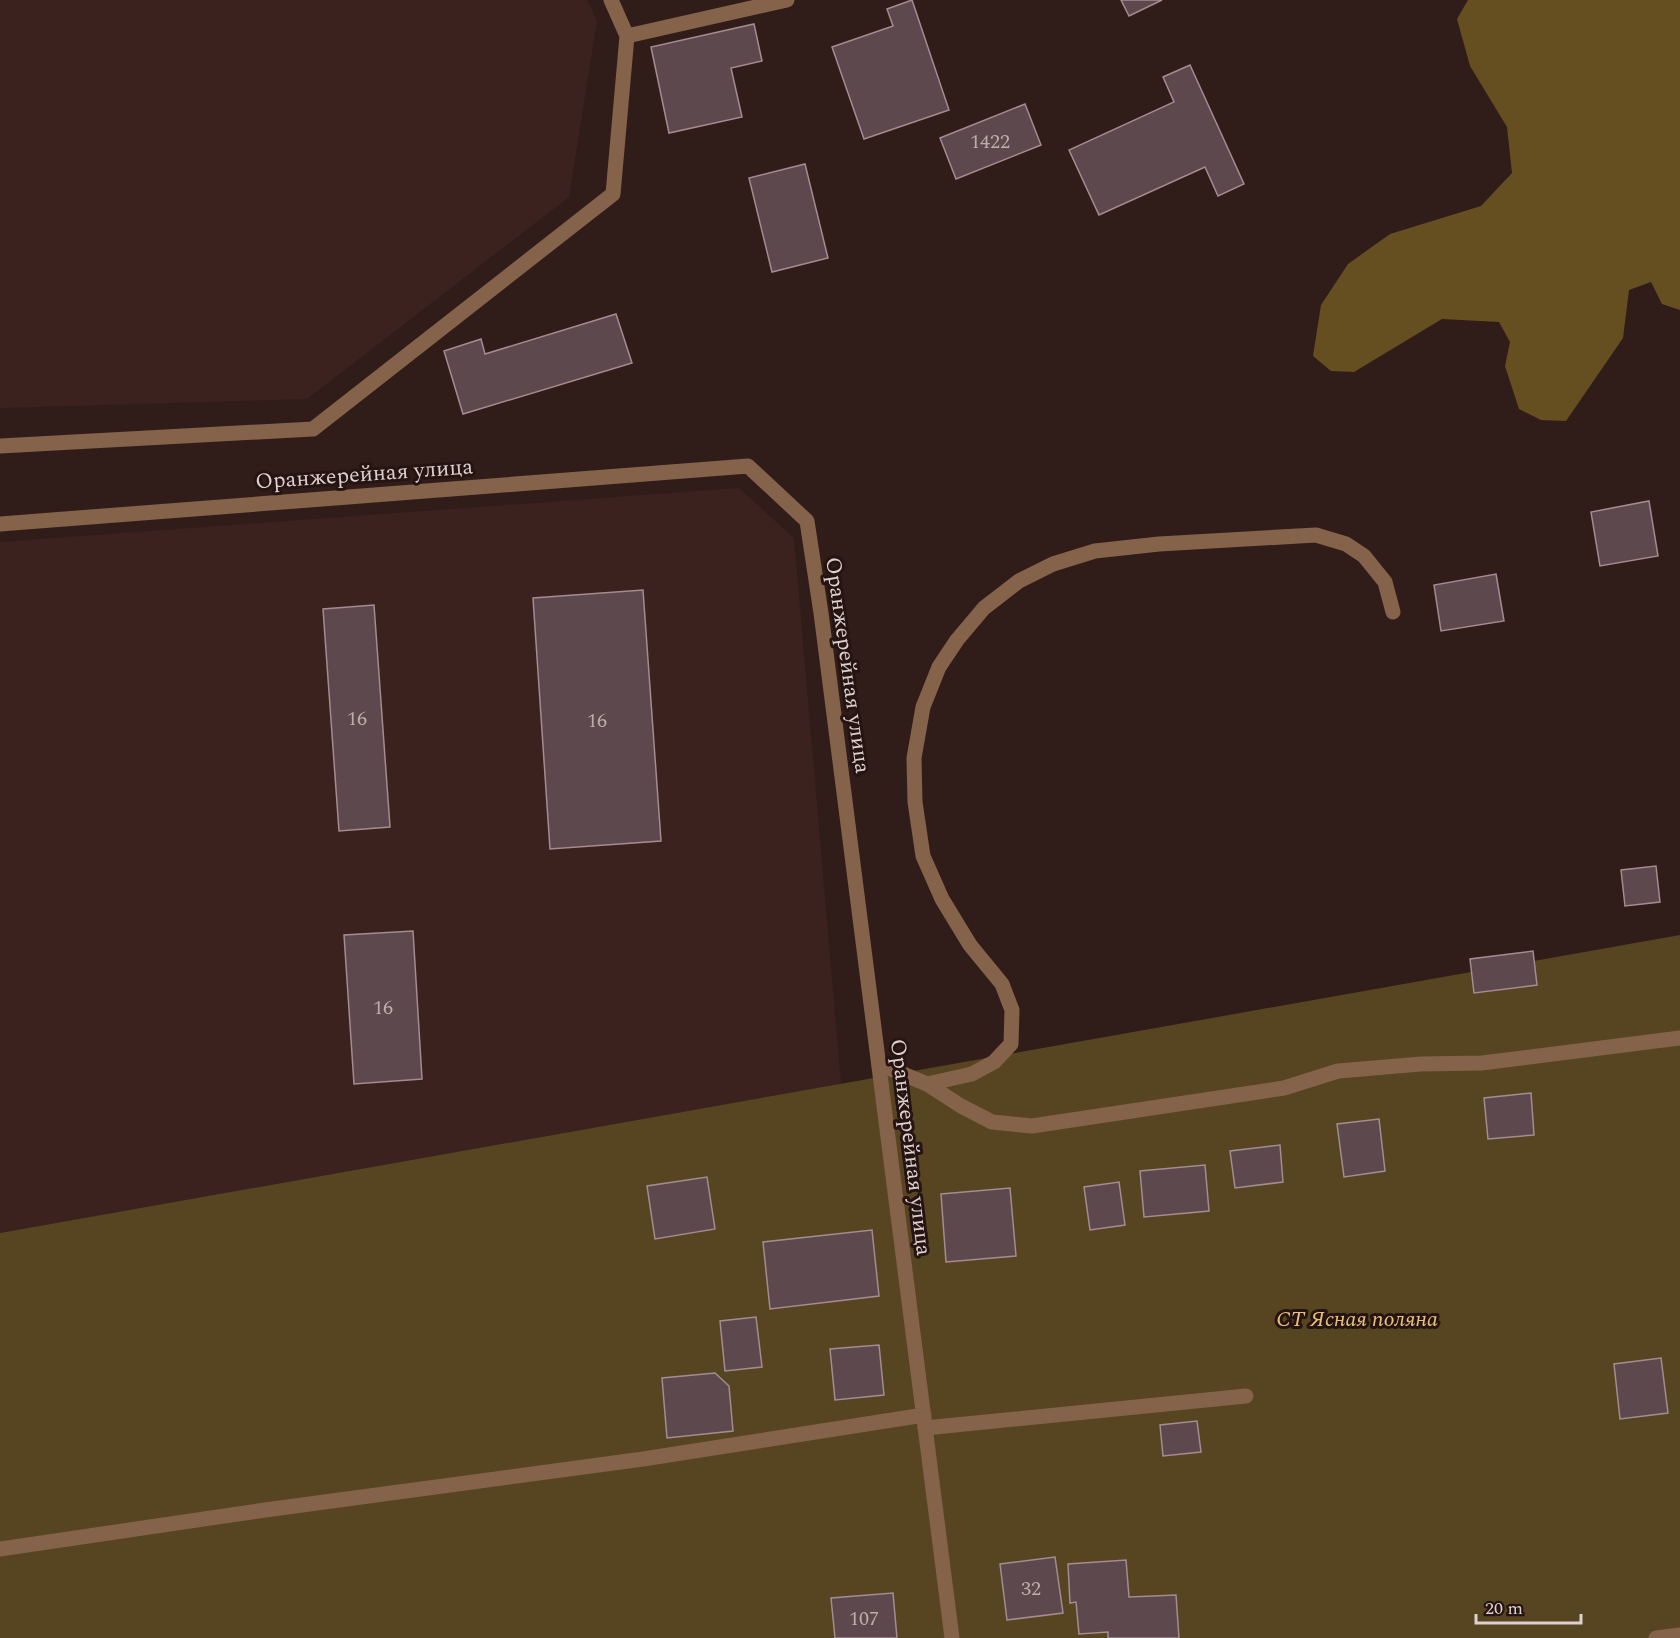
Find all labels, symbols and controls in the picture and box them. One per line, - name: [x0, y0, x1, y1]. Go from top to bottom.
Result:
- house number: 1422: [970, 127, 1010, 157]
- street label: Оранжерейная улица: [254, 450, 474, 499]
- street label: Оранжерейная улица: [816, 555, 879, 776]
- house number: 16: [347, 704, 367, 734]
- house number: 16: [587, 706, 607, 736]
- house number: 16: [373, 993, 393, 1023]
- street label: Оранжерейная улица: [881, 1037, 940, 1258]
- park label: СТ Ясная поляна: [1276, 1303, 1438, 1336]
- house number: 32: [1021, 1574, 1041, 1604]
- scale bar: [1476, 1587, 1581, 1625]
- text: 20 m: [1485, 1595, 1523, 1622]
- house number: 107: [849, 1604, 879, 1634]

